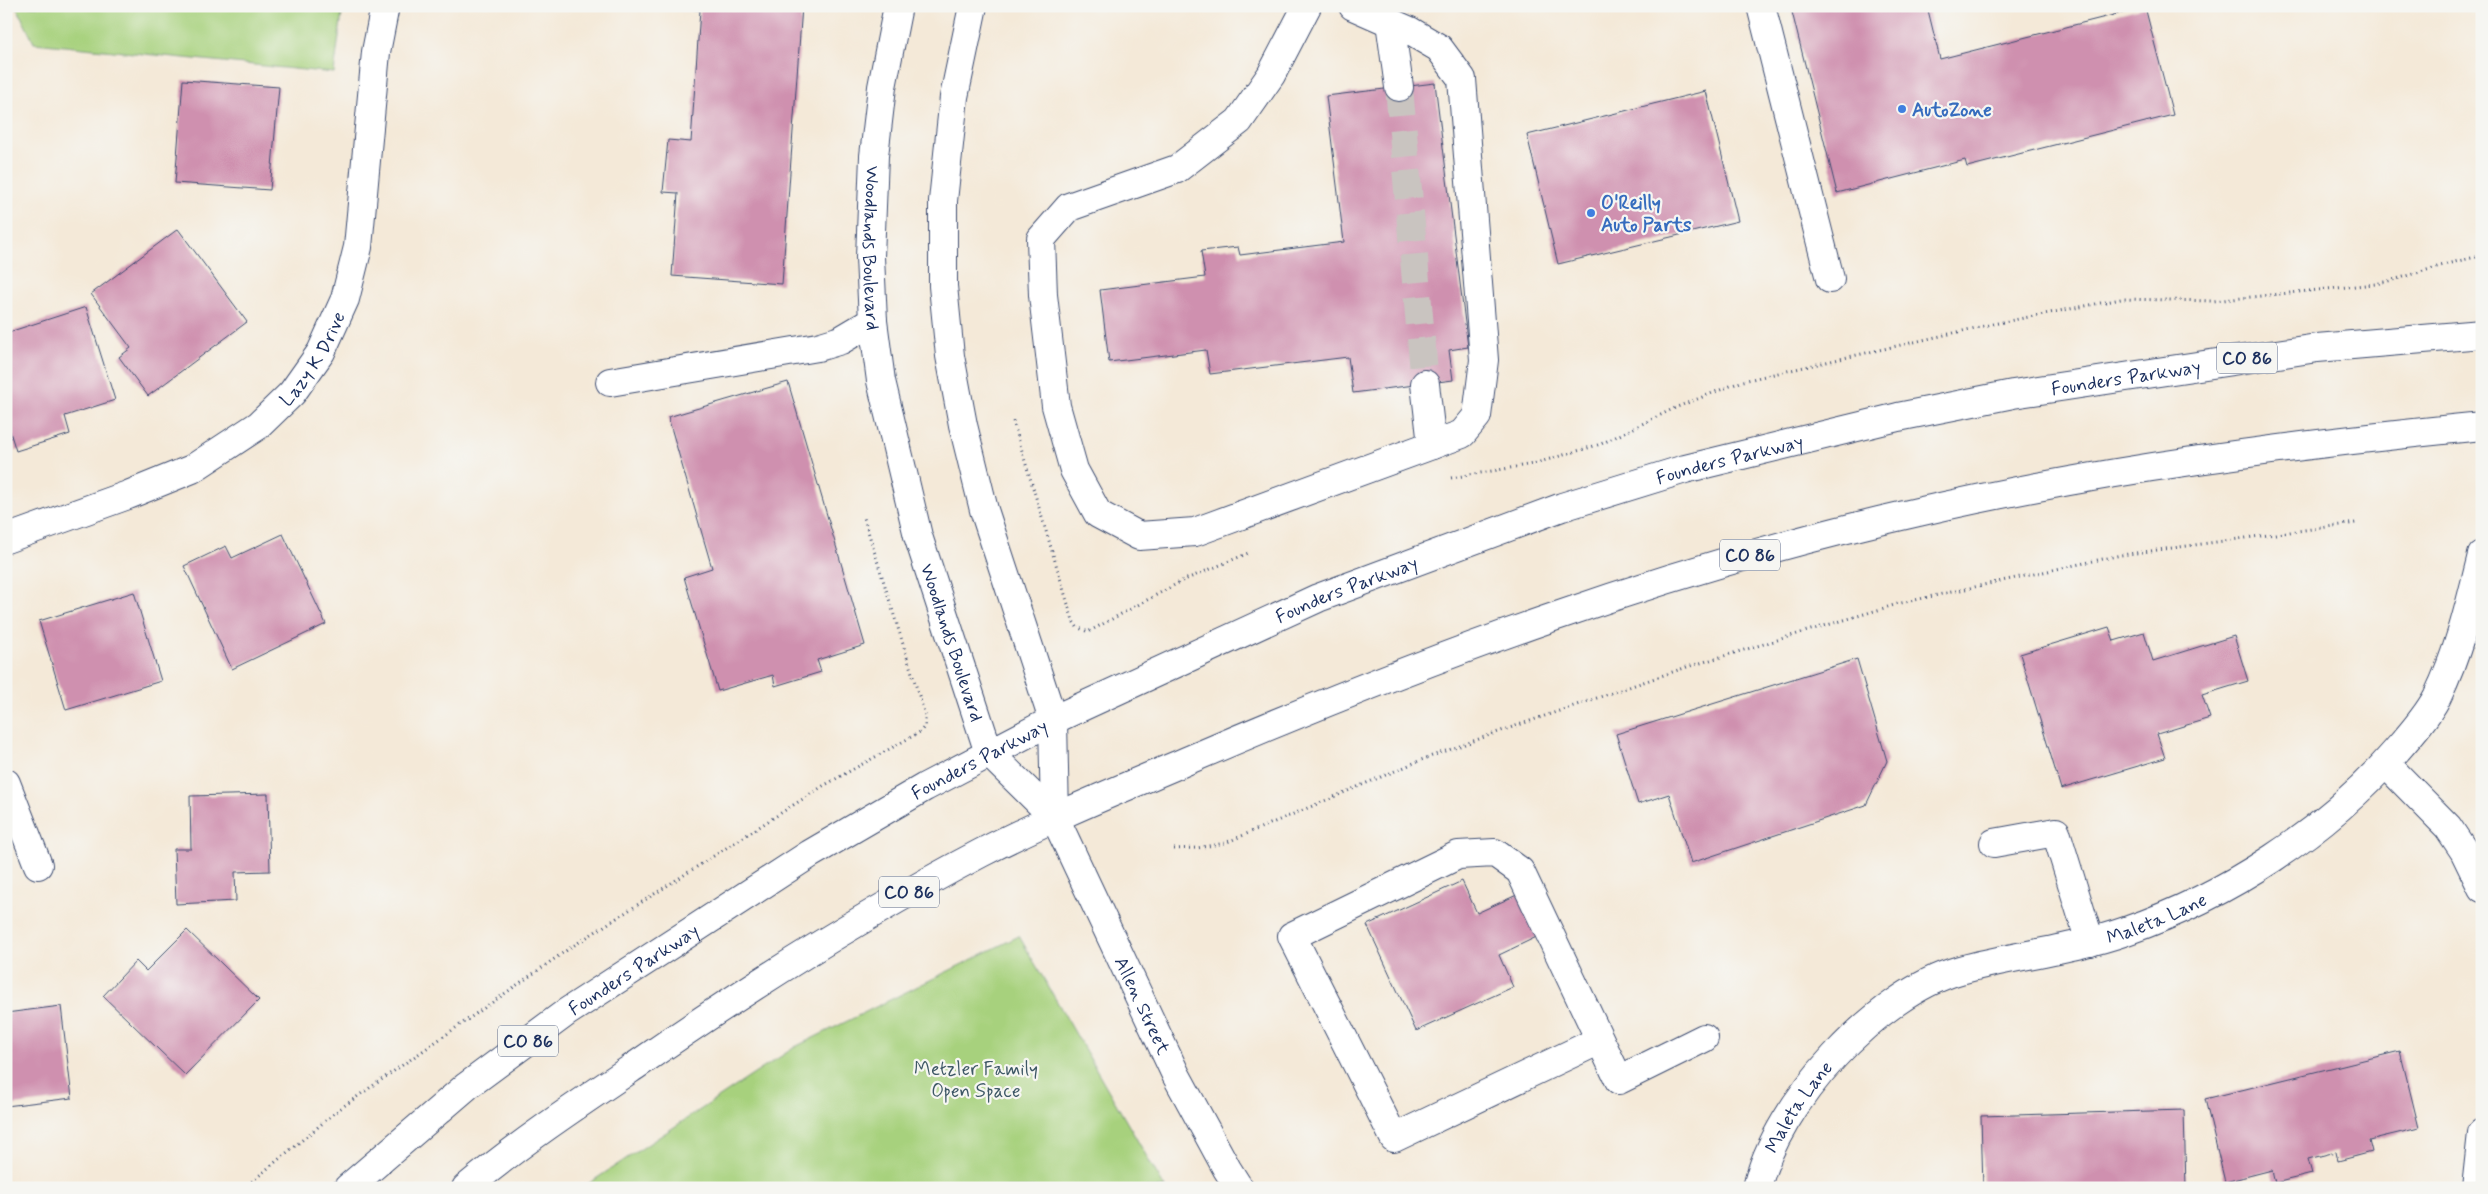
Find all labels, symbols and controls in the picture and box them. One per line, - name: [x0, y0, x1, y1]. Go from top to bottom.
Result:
- place label: AutoZone: [1912, 98, 1992, 123]
- marker: AutoZone: [1896, 103, 1908, 115]
- street label: Woodlands Boulevard: [856, 165, 885, 332]
- place label: O'Reilly Auto Parts: [1601, 191, 1692, 238]
- marker: O'Reilly Auto Parts: [1585, 207, 1597, 219]
- street label: Lazy K Drive: [275, 308, 352, 412]
- road number: CO 86: [2217, 342, 2277, 373]
- street label: Founders Parkway: [2050, 355, 2203, 402]
- street label: Founders Parkway: [1653, 430, 1806, 491]
- road number: CO 86: [1720, 540, 1780, 570]
- street label: Founders Parkway: [1272, 551, 1422, 630]
- street label: Woodlands Boulevard: [914, 561, 989, 725]
- street label: Founders Parkway: [907, 714, 1053, 806]
- road number: CO 86: [879, 876, 939, 908]
- street label: Maleta Lane: [2103, 888, 2211, 951]
- street label: Founders Parkway: [564, 919, 705, 1022]
- street label: Allen Street: [1108, 953, 1176, 1059]
- road number: CO 86: [498, 1026, 558, 1056]
- street label: Maleta Lane: [1760, 1056, 1839, 1157]
- park label: Metzler Family Open Space: [914, 1057, 1038, 1104]

